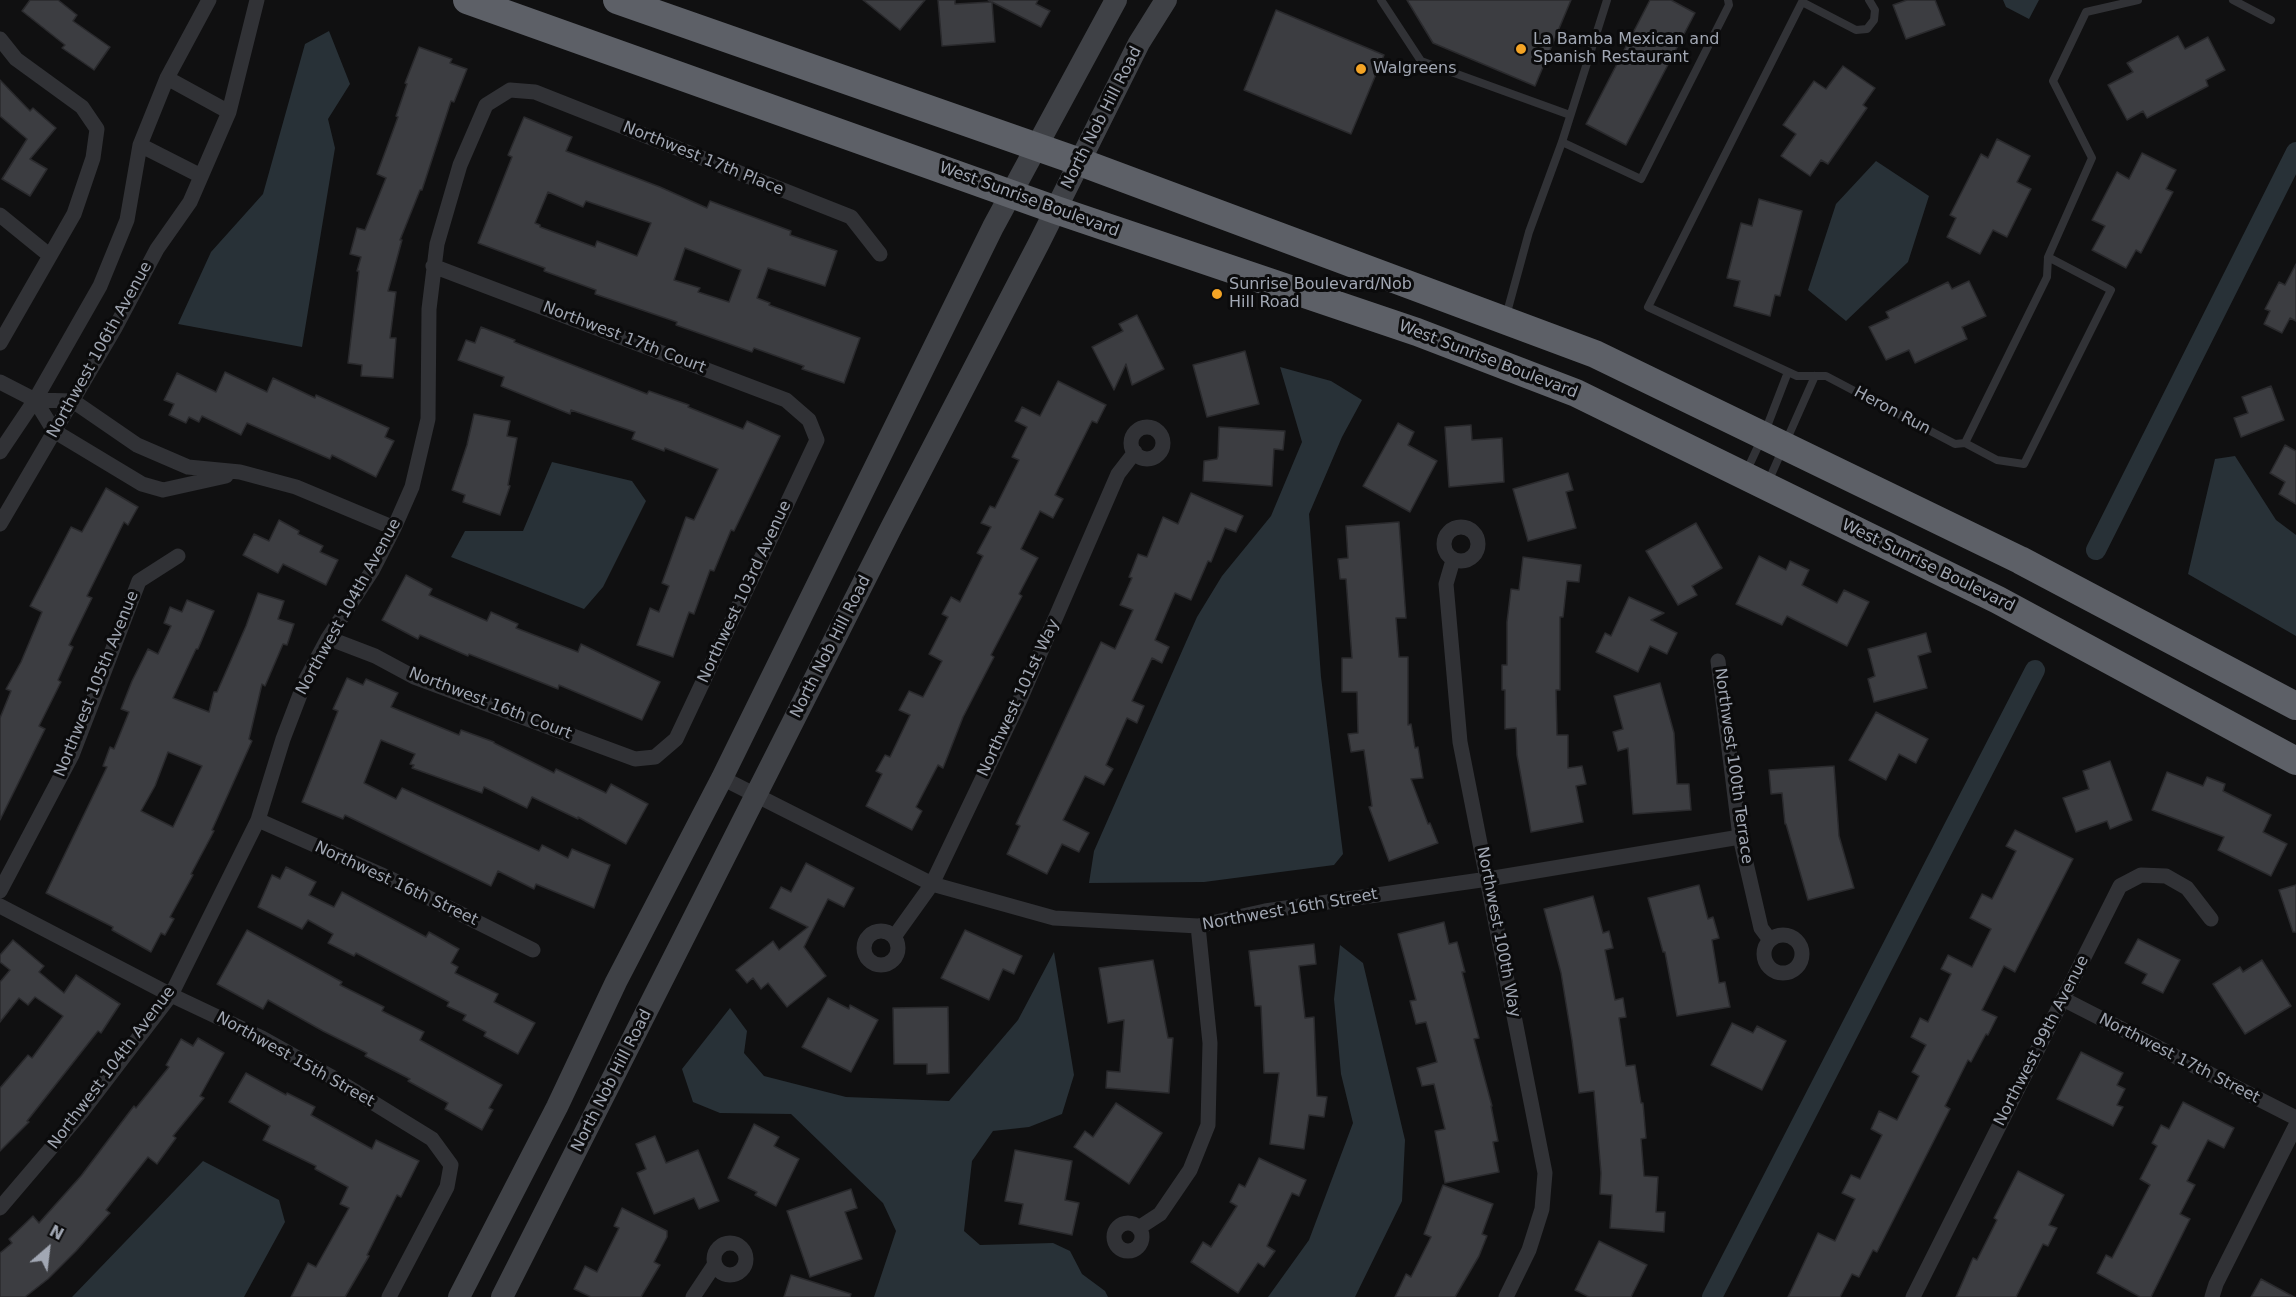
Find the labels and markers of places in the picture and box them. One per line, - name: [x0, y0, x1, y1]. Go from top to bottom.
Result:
- place label: La Bamba Mexican and Spanish Restaurant: [1533, 30, 1719, 68]
- marker: La Bamba Mexican and Spanish Restaurant: [1514, 42, 1528, 56]
- place label: Walgreens: [1373, 59, 1457, 79]
- marker: Walgreens: [1354, 62, 1368, 76]
- place label: Sunrise Boulevard/Nob Hill Road: [1229, 275, 1412, 313]
- marker: Sunrise Boulevard/Nob Hill Road: [1210, 287, 1224, 301]

